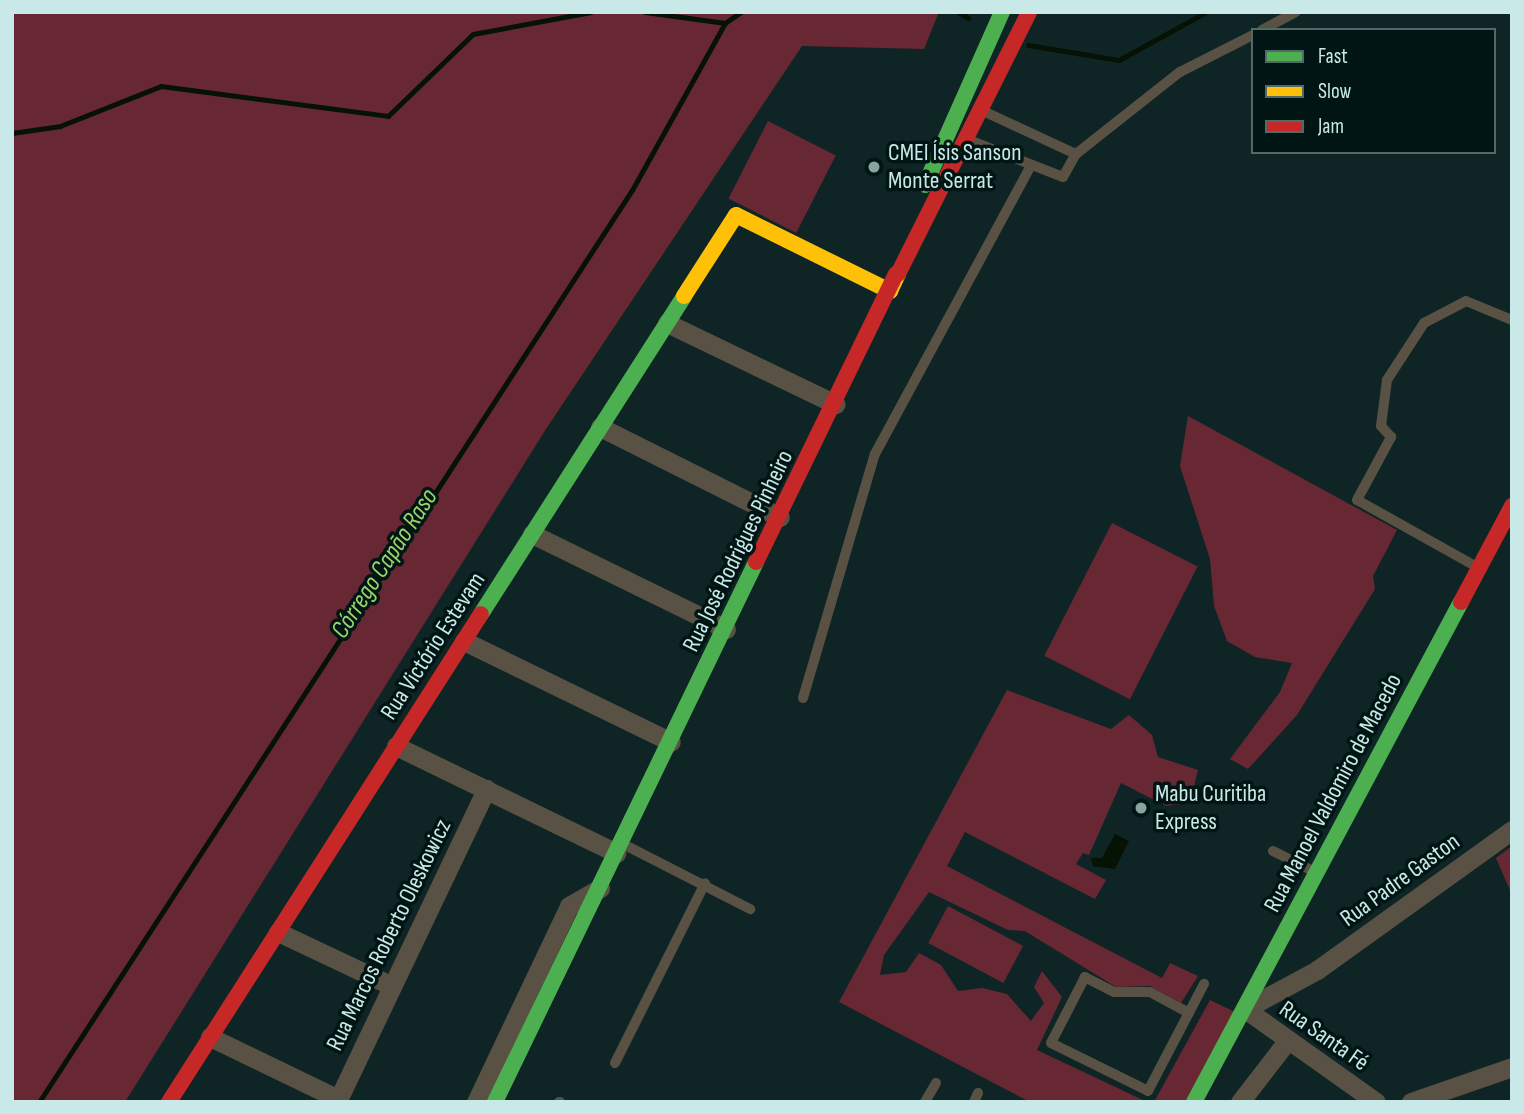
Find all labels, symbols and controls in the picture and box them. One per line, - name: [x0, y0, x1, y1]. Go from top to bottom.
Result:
- legend: [1251, 28, 1496, 154]
- text: Fast: [1318, 44, 1348, 69]
- text: Slow: [1318, 79, 1351, 104]
- text: Jam: [1318, 114, 1344, 139]
- place label: CMEI Ísis Sanson Monte Serrat: [888, 139, 1021, 195]
- marker: CMEI Ísis Sanson Monte Serrat: [866, 159, 882, 175]
- street label: Rua José Rodrigues Pinheiro: [677, 446, 799, 656]
- water label: Córrego Capão Raso: [325, 483, 445, 645]
- street label: Rua Victório Estevam: [375, 567, 491, 725]
- street label: Rua Manoel Valdomiro de Macedo: [1258, 669, 1408, 917]
- place label: Mabu Curitiba Express: [1155, 780, 1266, 836]
- marker: Mabu Curitiba Express: [1133, 800, 1149, 816]
- street label: Rua Marcos Roberto Oleskowicz: [320, 815, 458, 1055]
- street label: Rua Padre Gaston: [1335, 827, 1465, 933]
- street label: Rua Santa Fé: [1274, 995, 1374, 1077]

